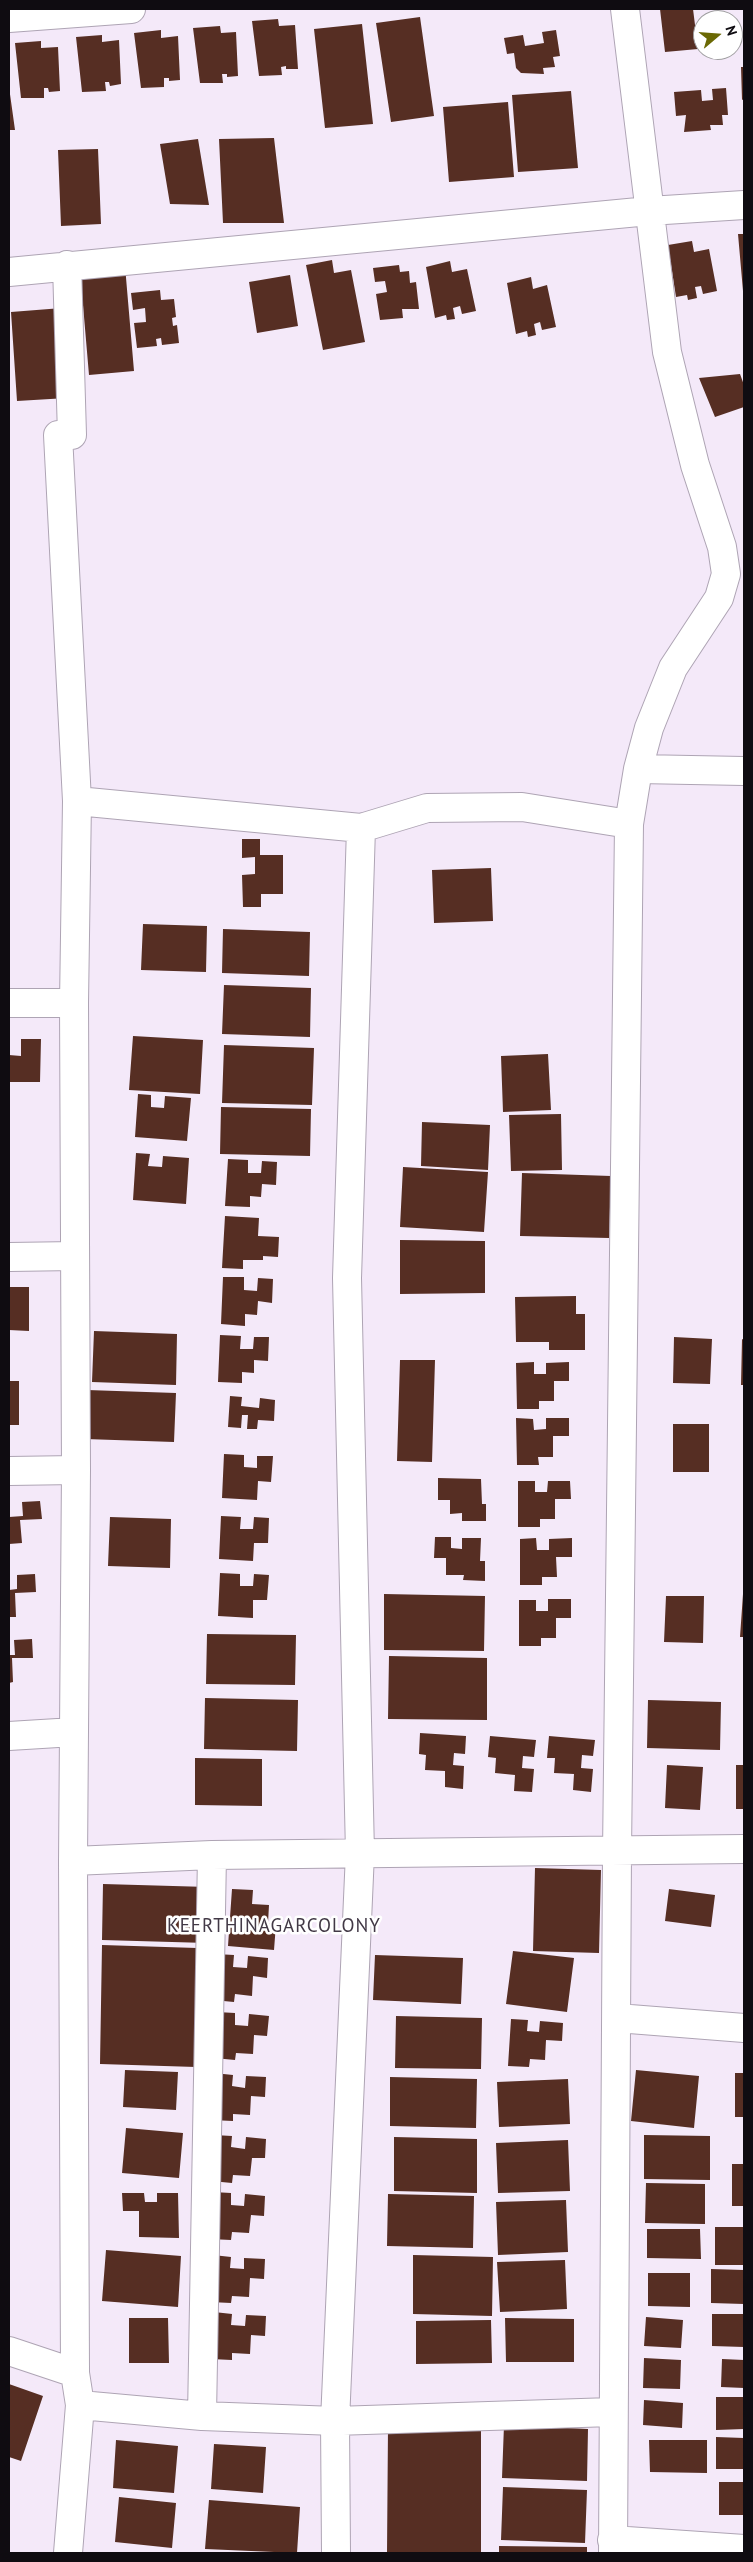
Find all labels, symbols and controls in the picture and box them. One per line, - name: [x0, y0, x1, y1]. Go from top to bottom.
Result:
- north arrow: [693, 10, 743, 60]
- text: N: [721, 24, 741, 38]
- district label: KEERTHINAGARCOLONY: [165, 1916, 383, 1938]

